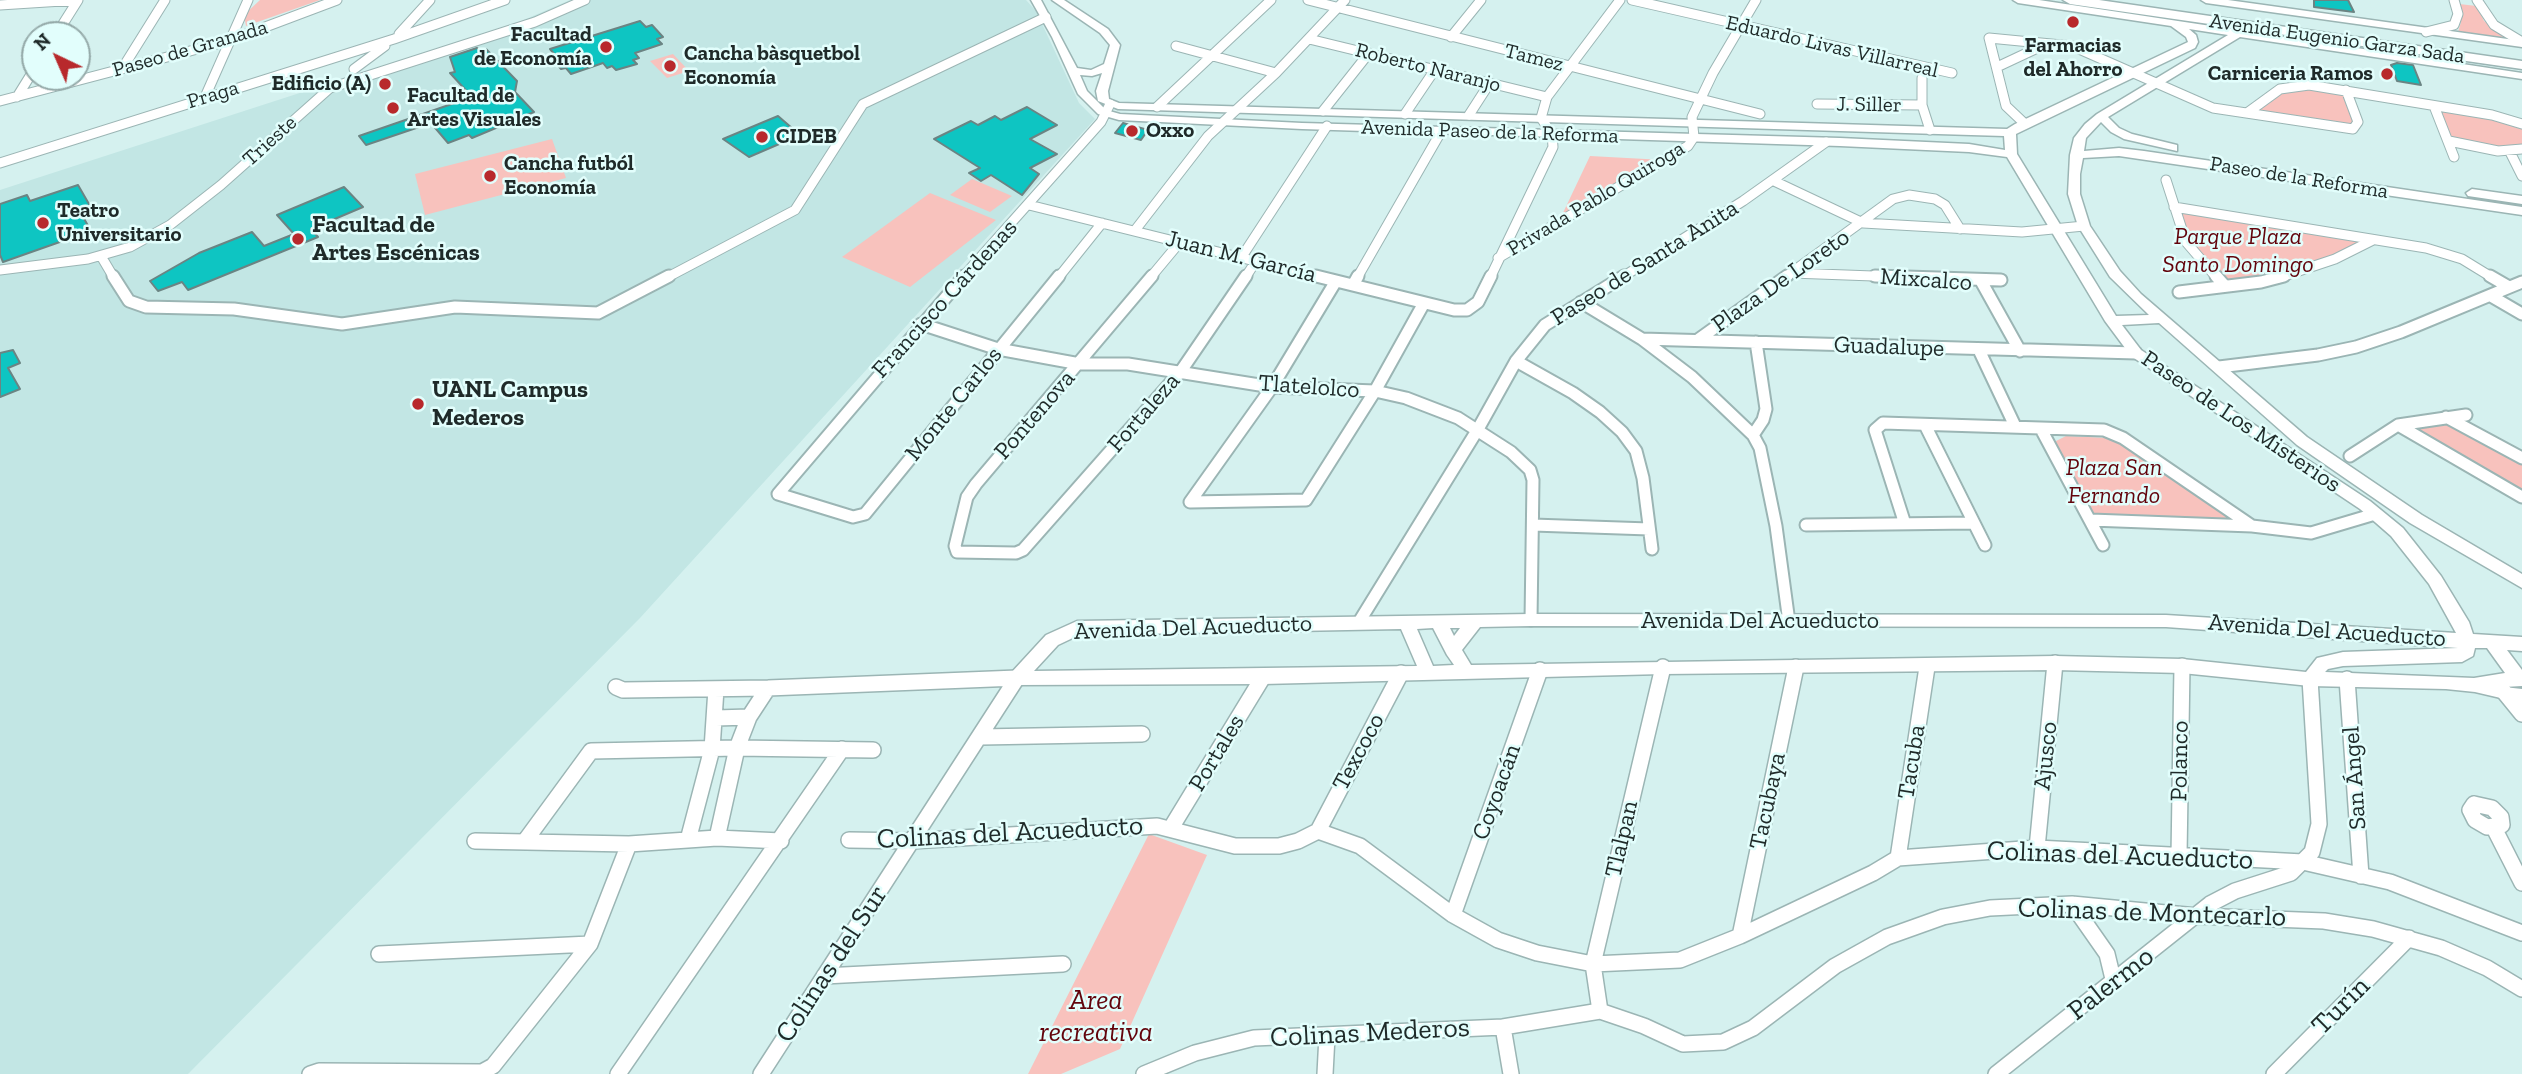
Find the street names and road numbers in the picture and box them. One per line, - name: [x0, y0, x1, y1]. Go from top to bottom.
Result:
- street label: Avenida Eugenio Garza Sada: [2208, 9, 2466, 69]
- street label: Eduardo Livas Villarreal: [1723, 10, 1941, 84]
- street label: Paseo de Granada: [110, 15, 270, 83]
- street label: Roberto Naranjo: [1353, 38, 1503, 98]
- street label: Tamez: [1502, 38, 1566, 78]
- street label: Praga: [184, 75, 242, 115]
- street label: J. Siller: [1836, 92, 1902, 118]
- street label: Trieste: [238, 110, 302, 172]
- street label: Avenida Paseo de la Reforma: [1361, 115, 1619, 149]
- street label: Privada Pablo Quiroga: [1503, 136, 1689, 262]
- street label: Paseo de la Reforma: [2208, 151, 2390, 205]
- street label: Paseo de Santa Anita: [1546, 194, 1744, 332]
- street label: Francisco Cárdenas: [866, 214, 1024, 384]
- street label: Plaza De Loreto: [1707, 223, 1855, 339]
- street label: Juan M. García: [1163, 224, 1319, 290]
- street label: Mixcalco: [1879, 262, 1973, 298]
- street label: Guadalupe: [1833, 331, 1945, 363]
- street label: Monte Carlos: [899, 341, 1009, 467]
- street label: Paseo de Los Misterios: [2136, 345, 2346, 499]
- street label: Pontenova: [988, 364, 1082, 466]
- street label: Fortaleza: [1102, 367, 1186, 459]
- street label: Tlatelolco: [1257, 369, 1361, 405]
- street label: Avenida Del Acueducto: [1641, 607, 1879, 635]
- street label: Avenida Del Acueducto: [2207, 608, 2447, 654]
- street label: Avenida Del Acueducto: [1073, 609, 1313, 647]
- street label: Portales: [1183, 709, 1251, 797]
- street label: Texcoco: [1327, 709, 1391, 795]
- street label: Ajusco: [2028, 720, 2064, 792]
- street label: Polanco: [2165, 720, 2195, 802]
- street label: Tacuba: [1892, 723, 1932, 801]
- street label: San Ángel: [2337, 725, 2373, 831]
- street label: Coyoacán: [1466, 740, 1528, 844]
- street label: Tacubaya: [1744, 750, 1792, 852]
- street label: Tlalpan: [1599, 798, 1645, 880]
- street label: Colinas del Acueducto: [876, 809, 1144, 857]
- street label: Colinas del Acueducto: [1986, 835, 2254, 877]
- street label: Colinas del Sur: [769, 879, 895, 1049]
- street label: Colinas de Montecarlo: [2017, 892, 2287, 934]
- street label: Palermo: [2061, 940, 2161, 1028]
- street label: Turín: [2305, 970, 2377, 1042]
- street label: Colinas Mederos: [1269, 1011, 1471, 1055]

